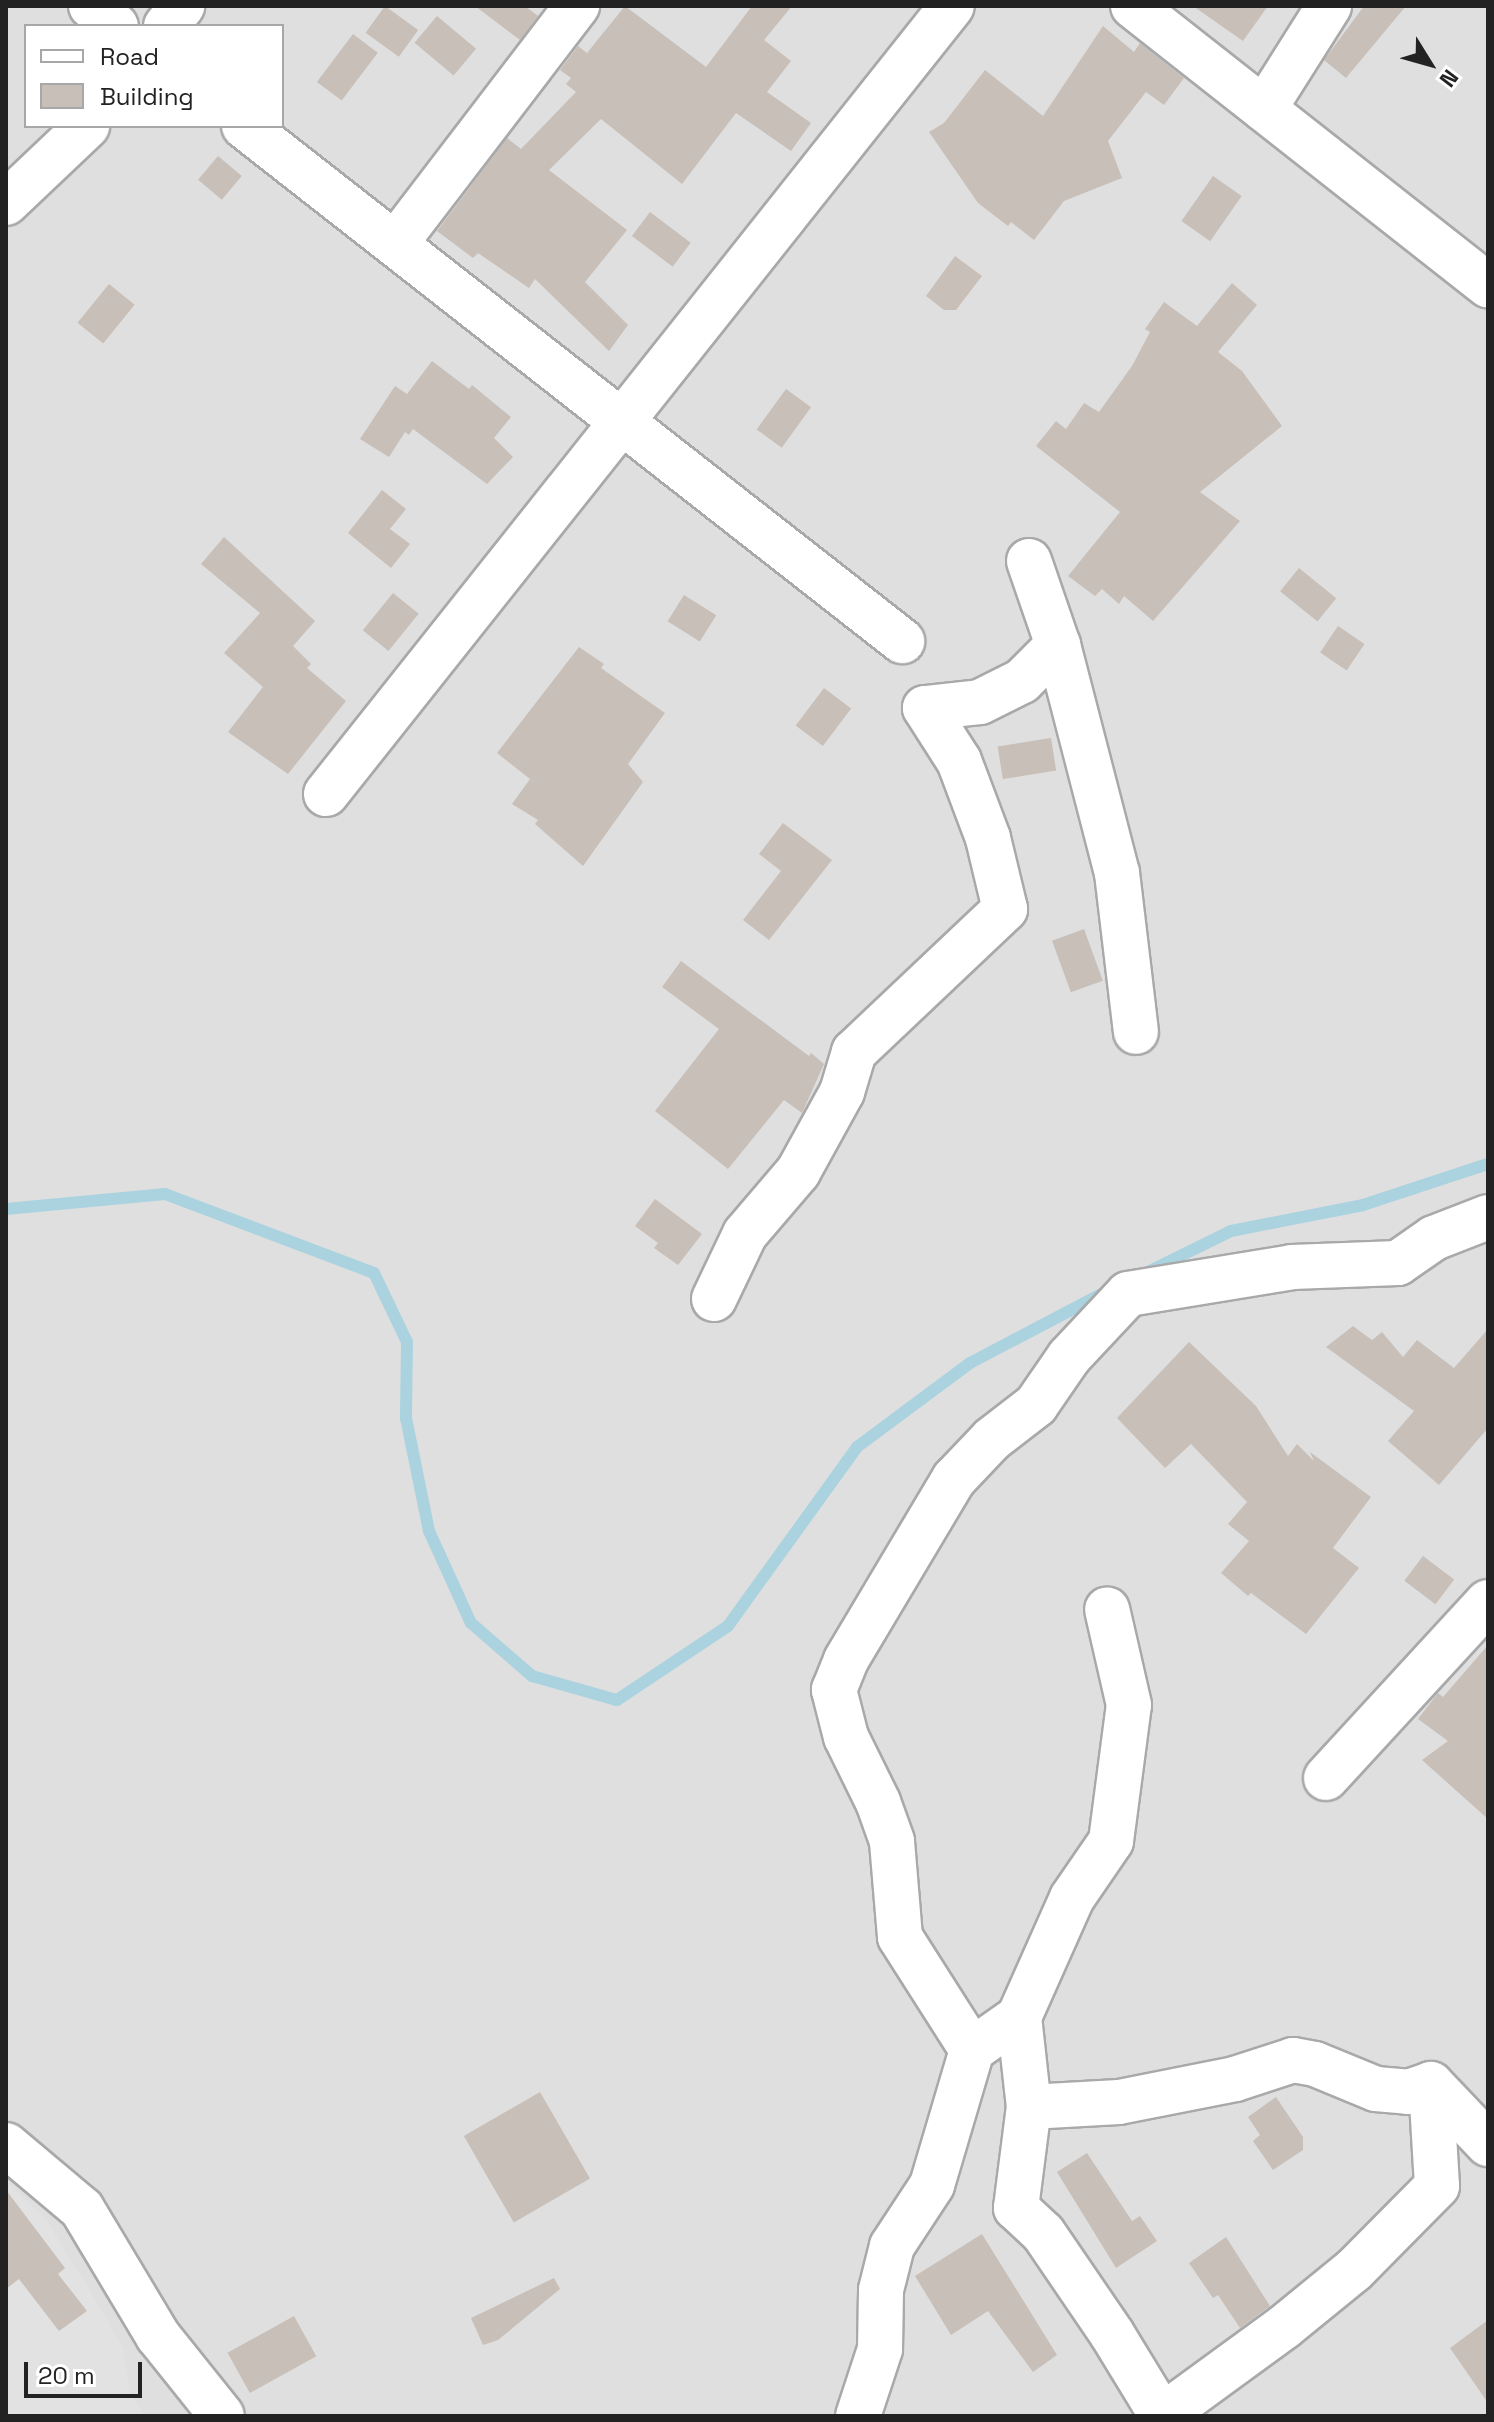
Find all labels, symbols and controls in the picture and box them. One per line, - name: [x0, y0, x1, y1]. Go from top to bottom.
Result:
- legend: [24, 24, 284, 128]
- north arrow: [1390, 24, 1470, 104]
- text: Road: [100, 41, 159, 72]
- text: N: [1434, 64, 1465, 93]
- text: Building: [100, 81, 194, 112]
- scale bar: [28, 2346, 146, 2396]
- text: 20 m: [38, 2360, 95, 2391]

